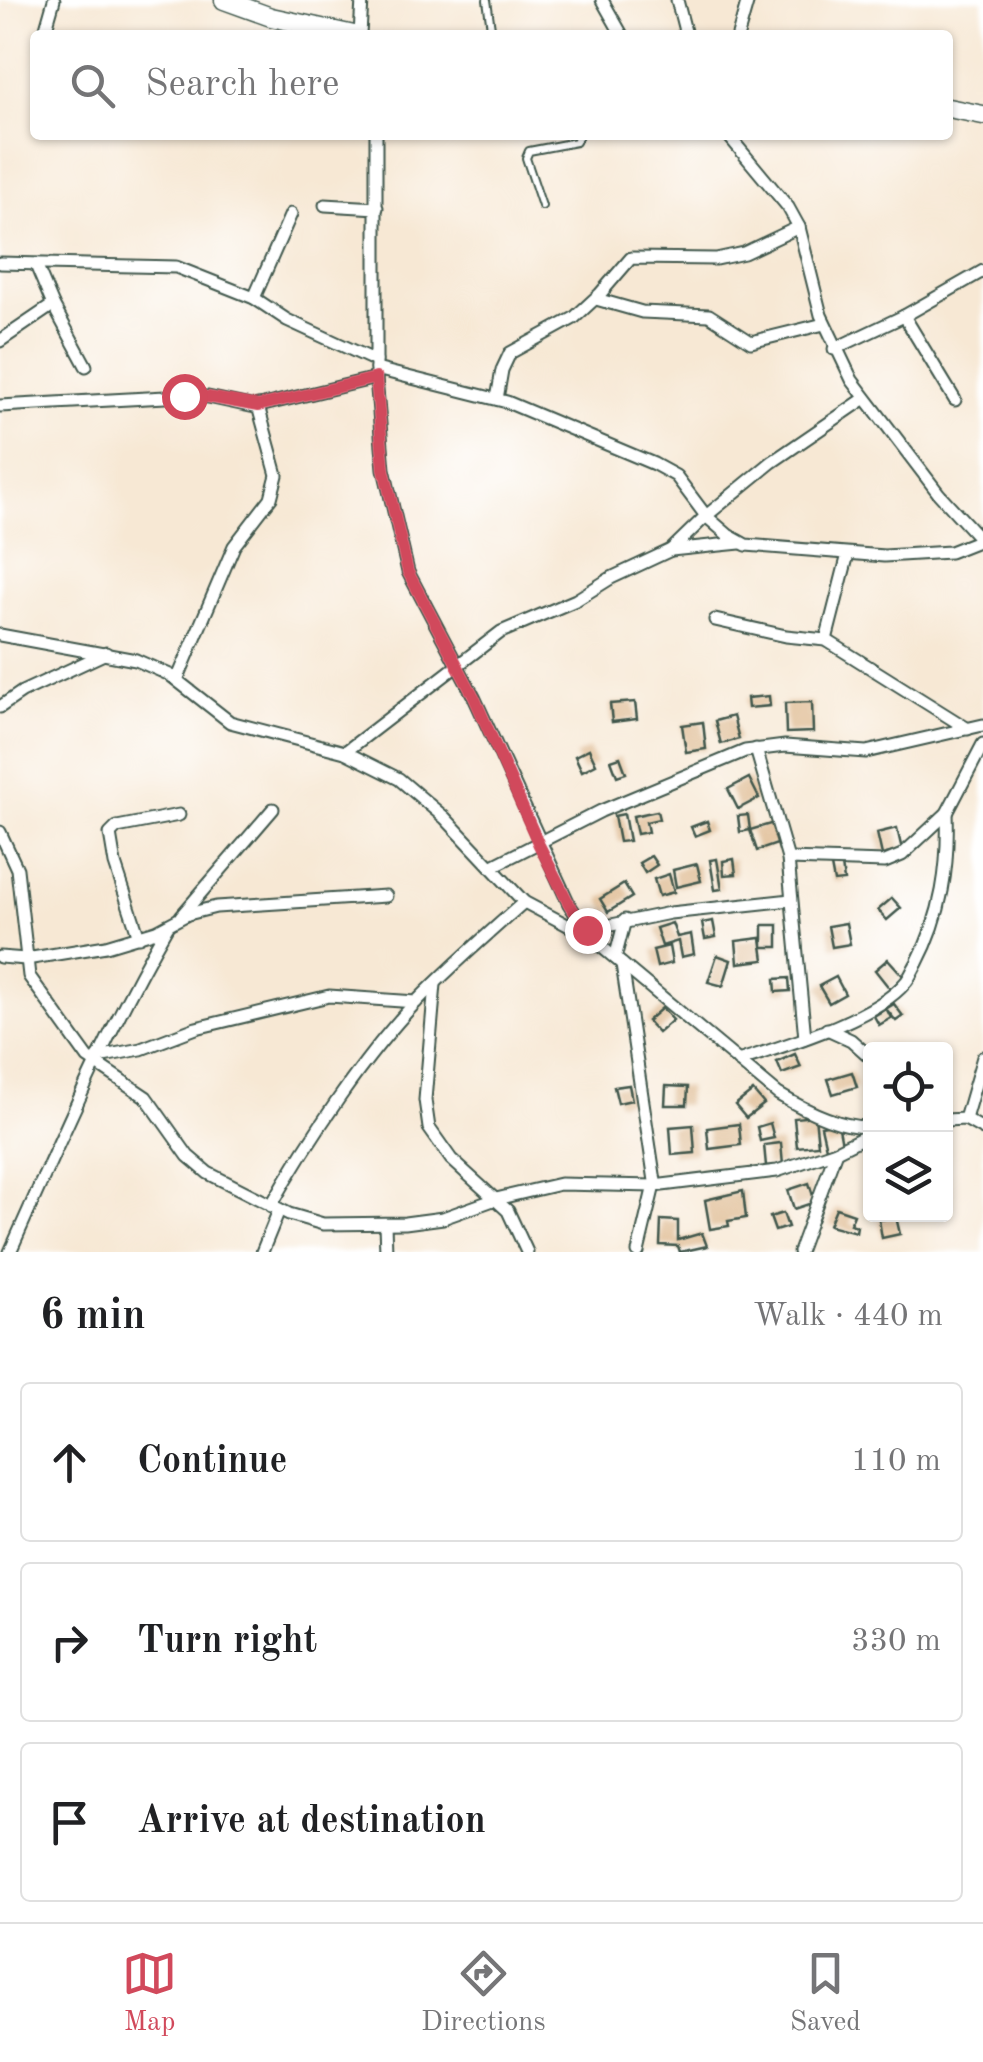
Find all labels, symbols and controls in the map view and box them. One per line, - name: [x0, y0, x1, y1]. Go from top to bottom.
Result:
- search box: [30, 30, 953, 140]
- icon: search: [65, 58, 120, 113]
- text: Search here: [145, 66, 340, 104]
- route start: [162, 374, 208, 420]
- route end: [565, 908, 611, 954]
- map controls: [863, 1042, 953, 1222]
- button: locate: [863, 1042, 953, 1132]
- button: layers: [863, 1132, 953, 1222]
- text: 6 min: [40, 1296, 146, 1338]
- text: Walk · 440 m: [753, 1301, 943, 1333]
- icon: ahead: [42, 1435, 97, 1490]
- text: Continue: [137, 1443, 287, 1481]
- text: 110 m: [851, 1446, 941, 1478]
- icon: right: [42, 1615, 97, 1670]
- text: Turn right: [137, 1623, 317, 1661]
- text: 330 m: [851, 1626, 941, 1658]
- icon: arrive: [42, 1795, 97, 1850]
- text: Arrive at destination: [137, 1803, 486, 1841]
- tab: Map: [122, 1946, 177, 2041]
- tab: Directions: [421, 1946, 546, 2041]
- tab: Saved: [790, 1946, 861, 2041]

